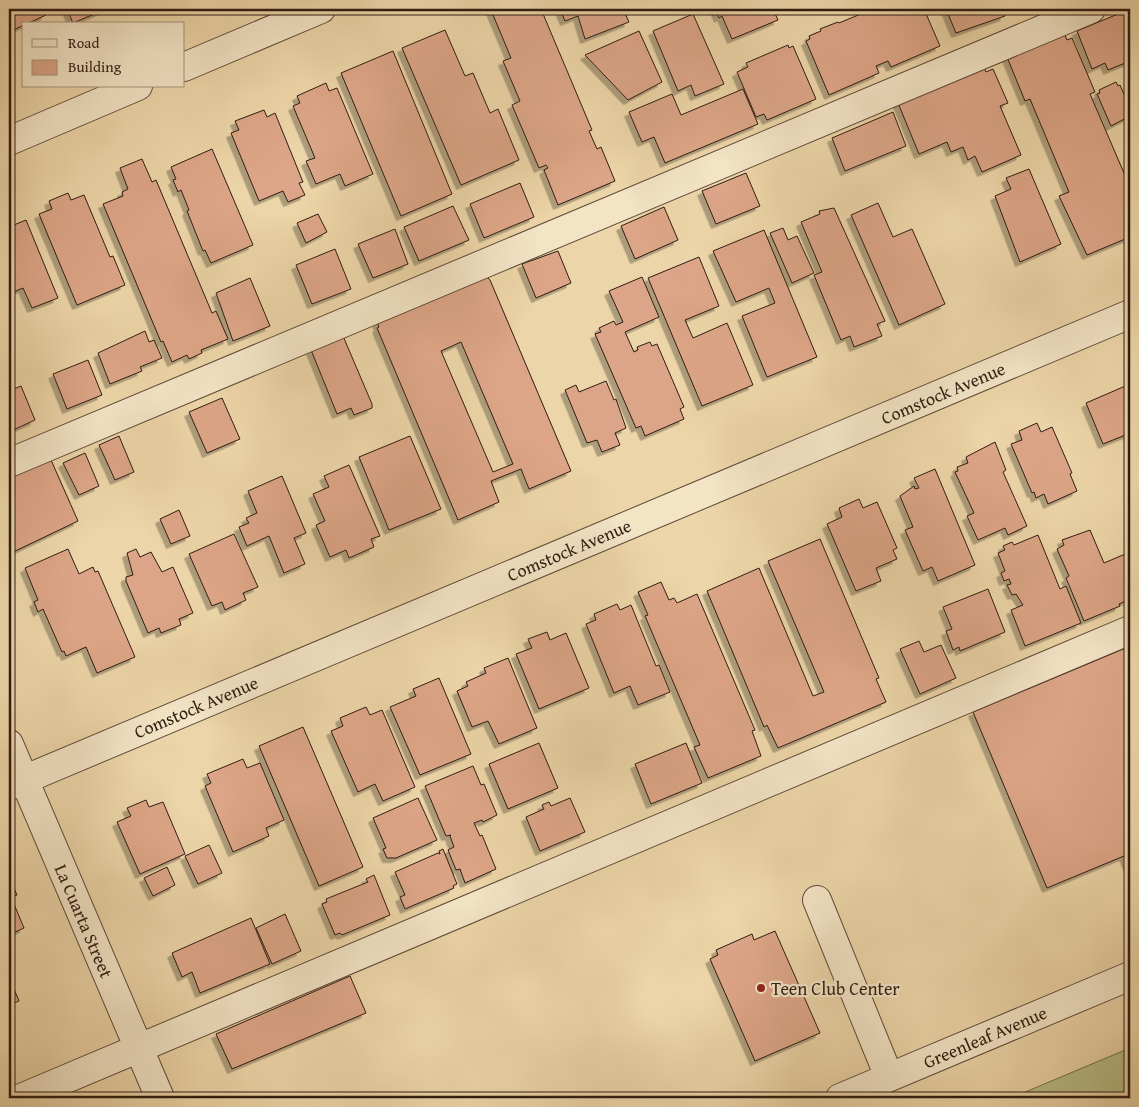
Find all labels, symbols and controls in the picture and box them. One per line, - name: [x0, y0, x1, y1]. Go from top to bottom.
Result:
- legend: [22, 22, 185, 88]
- text: Road: [68, 32, 99, 53]
- text: Building: [68, 56, 122, 77]
- street label: Comstock Avenue: [877, 355, 1009, 431]
- street label: Comstock Avenue: [503, 512, 635, 588]
- street label: Comstock Avenue: [130, 669, 262, 745]
- street label: La Cuarta Street: [48, 860, 120, 983]
- place label: Teen Club Center: [771, 975, 900, 1002]
- marker: Teen Club Center: [755, 982, 767, 994]
- street label: Greenleaf Avenue: [919, 999, 1051, 1075]

